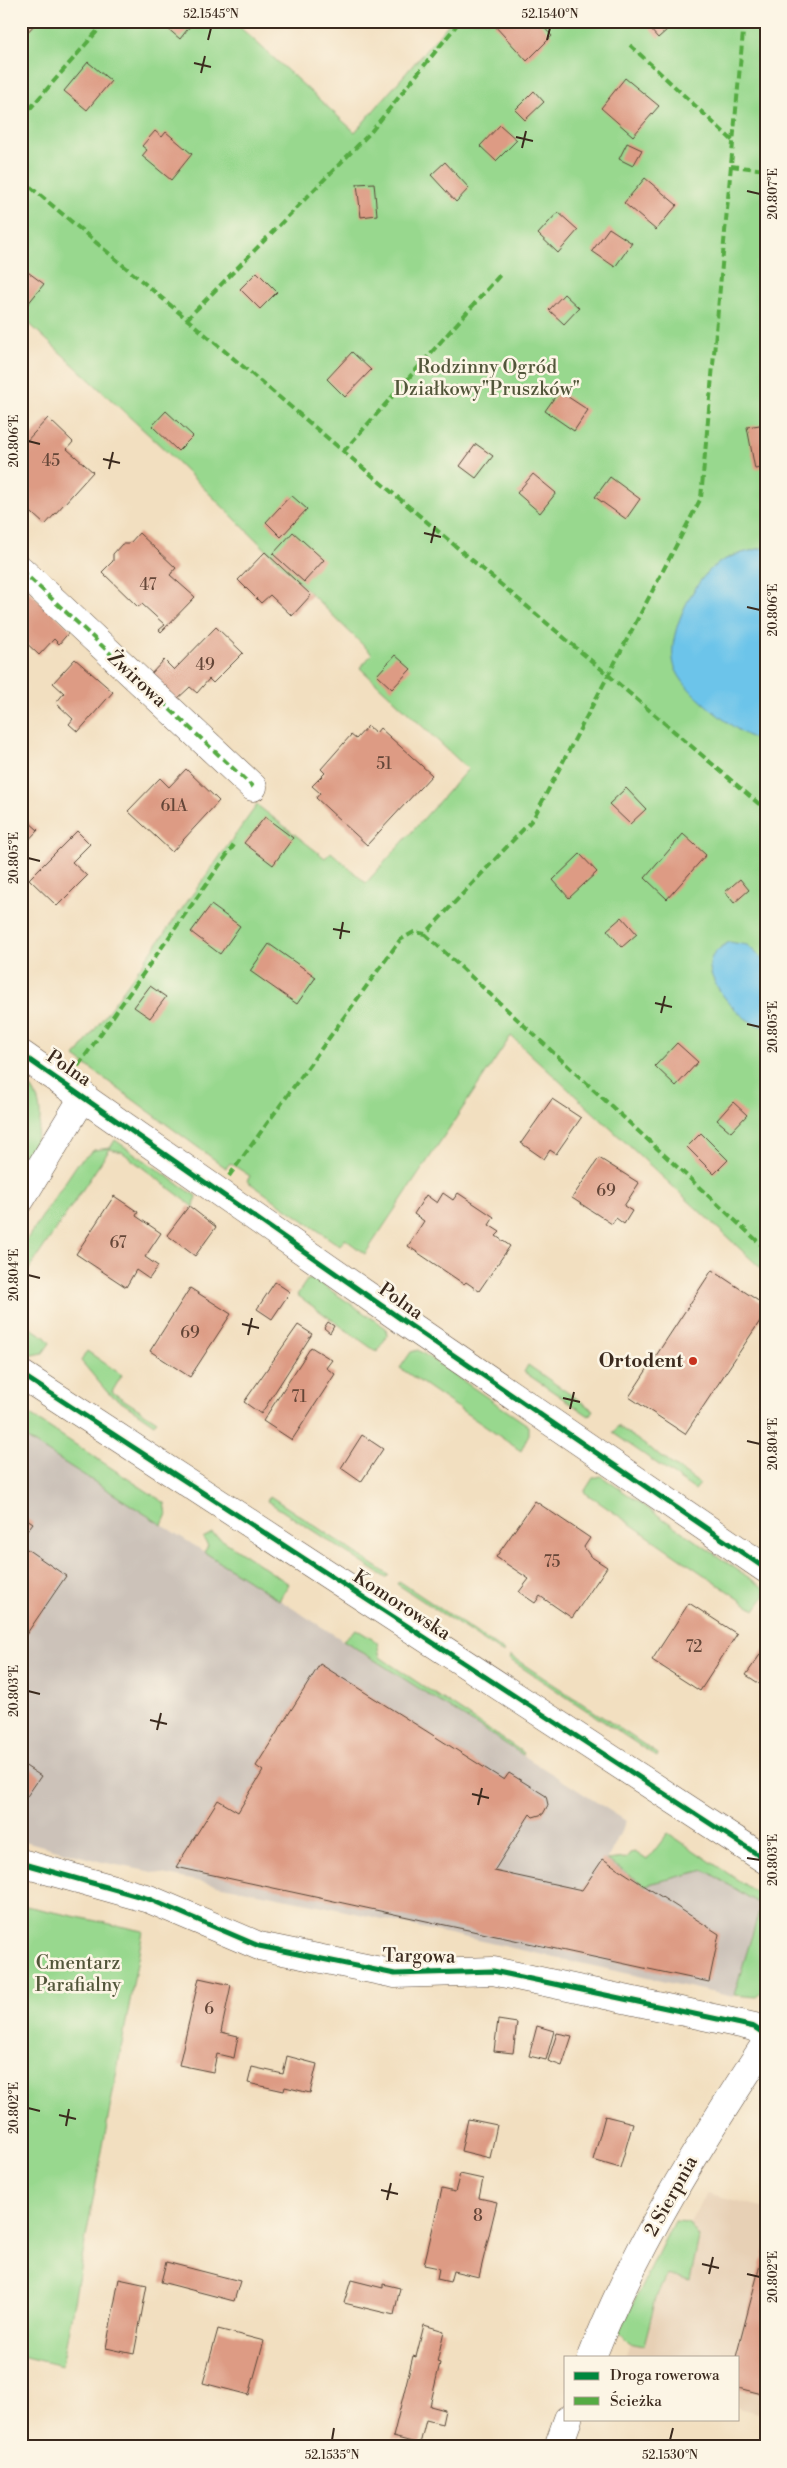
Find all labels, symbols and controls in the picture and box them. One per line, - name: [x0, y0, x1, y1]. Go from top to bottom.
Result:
- text: 52.1545°N: [183, 7, 239, 22]
- text: 52.1540°N: [522, 7, 578, 22]
- text: 20.807°E: [766, 168, 781, 220]
- park label: Rodzinny Ogród Działkowy"Pruszków": [394, 355, 580, 401]
- text: 20.806°E: [7, 415, 22, 467]
- house number: 45: [42, 451, 60, 471]
- house number: 47: [140, 575, 156, 595]
- text: 20.806°E: [766, 584, 781, 636]
- street label: Żwirowa: [102, 645, 173, 713]
- house number: 49: [195, 655, 215, 675]
- house number: 51: [376, 754, 392, 774]
- house number: 61A: [160, 796, 189, 816]
- text: 20.805°E: [7, 832, 22, 884]
- text: 20.805°E: [766, 1001, 781, 1053]
- street label: Polna: [42, 1044, 96, 1092]
- house number: 69: [596, 1181, 616, 1201]
- house number: 67: [110, 1233, 126, 1253]
- text: 20.804°E: [7, 1249, 22, 1301]
- street label: Polna: [374, 1277, 428, 1325]
- house number: 69: [180, 1323, 200, 1343]
- place label: Ortodent: [599, 1349, 683, 1373]
- marker: Ortodent: [687, 1355, 699, 1367]
- house number: 71: [291, 1387, 307, 1407]
- text: 20.804°E: [766, 1418, 781, 1470]
- house number: 75: [544, 1552, 560, 1572]
- street label: Komorowska: [349, 1564, 456, 1646]
- house number: 72: [686, 1637, 703, 1657]
- text: 20.803°E: [7, 1665, 22, 1717]
- text: 20.803°E: [766, 1834, 781, 1886]
- street label: Targowa: [382, 1943, 456, 1969]
- park label: Cmentarz Parafialny: [35, 1951, 122, 1997]
- house number: 6: [204, 1999, 214, 2019]
- text: 20.802°E: [7, 2082, 22, 2134]
- street label: 2 Sierpnia: [639, 2151, 703, 2240]
- house number: 8: [473, 2206, 483, 2226]
- text: 20.802°E: [766, 2251, 781, 2303]
- legend: [564, 2356, 740, 2420]
- text: Droga rowerowa: [610, 2366, 720, 2385]
- text: Ścieżka: [610, 2391, 662, 2411]
- text: 52.1535°N: [305, 2448, 359, 2463]
- text: 52.1530°N: [642, 2448, 698, 2463]

